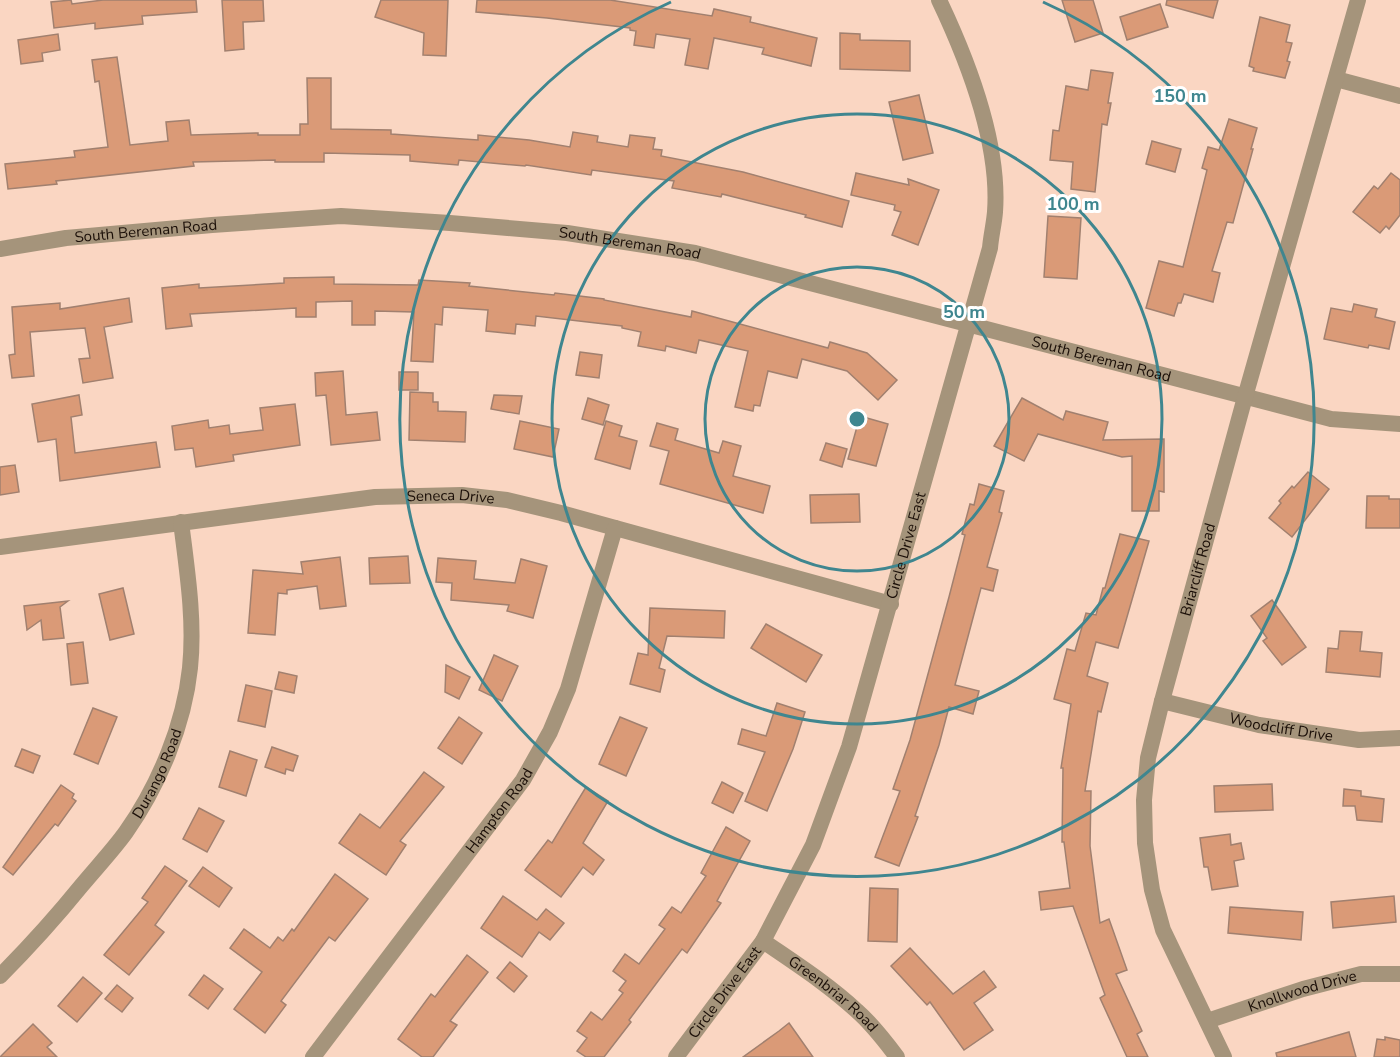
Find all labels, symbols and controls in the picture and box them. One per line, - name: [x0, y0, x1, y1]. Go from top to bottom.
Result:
- text: 150 m: [1153, 84, 1207, 108]
- text: 100 m: [1046, 192, 1100, 216]
- street label: South Bereman Road: [74, 215, 218, 247]
- street label: South Bereman Road: [558, 222, 703, 264]
- text: 50 m: [943, 300, 985, 324]
- street label: South Bereman Road: [1030, 331, 1173, 387]
- centre of rings: [847, 409, 867, 429]
- street label: Seneca Drive: [406, 485, 496, 509]
- street label: Circle Drive East: [881, 489, 931, 601]
- street label: Briarcliff Road: [1176, 521, 1220, 618]
- street label: Woodcliff Drive: [1227, 708, 1334, 746]
- street label: Durango Road: [127, 726, 186, 822]
- street label: Hampton Road: [461, 764, 538, 857]
- street label: Circle Drive East: [683, 941, 766, 1042]
- street label: Greenbriar Road: [784, 951, 883, 1036]
- street label: Knollwood Drive: [1245, 966, 1359, 1017]

